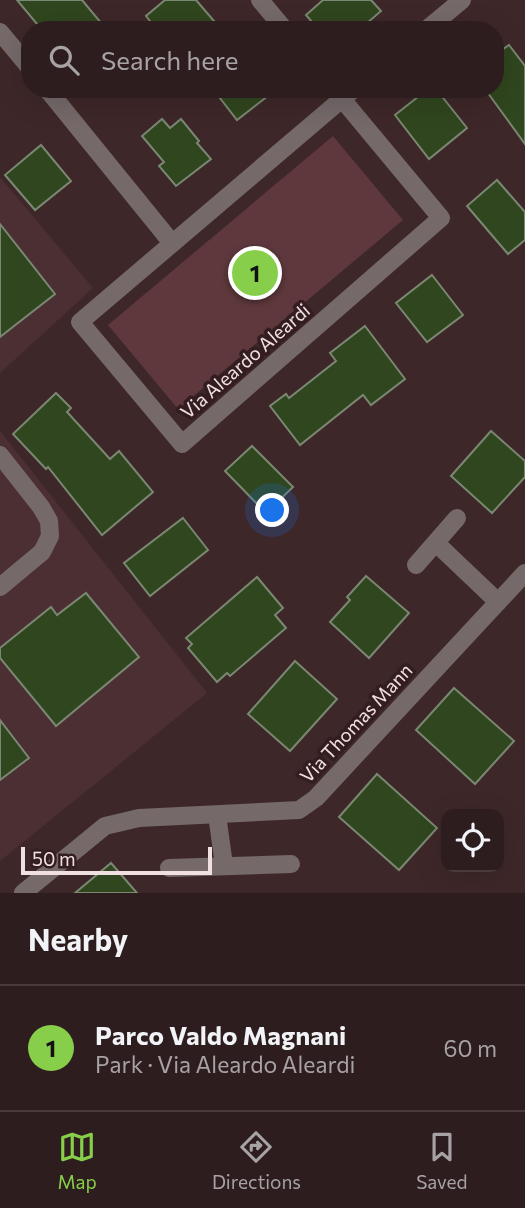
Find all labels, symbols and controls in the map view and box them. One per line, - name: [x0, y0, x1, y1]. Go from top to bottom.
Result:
- search box: [21, 21, 504, 98]
- icon: search: [45, 41, 83, 79]
- text: Search here: [101, 44, 239, 75]
- pin: 1: [232, 247, 278, 299]
- street label: Via Aleardo Aleardi: [175, 298, 314, 423]
- your location: [255, 493, 289, 527]
- street label: Via Thomas Mann: [295, 658, 417, 787]
- map controls: [441, 809, 504, 872]
- button: locate: [441, 809, 504, 872]
- scale bar: [21, 844, 212, 876]
- text: 50 m: [32, 847, 76, 870]
- text: Nearby: [28, 920, 128, 957]
- text: Parco Valdo Magnani: [95, 1019, 346, 1050]
- text: 1: [46, 1034, 56, 1062]
- text: 60 m: [444, 1034, 497, 1062]
- text: Park · Via Aleardo Aleardi: [95, 1050, 355, 1078]
- tab: Map: [58, 1128, 97, 1193]
- tab: Directions: [212, 1128, 301, 1193]
- tab: Saved: [416, 1128, 467, 1193]

